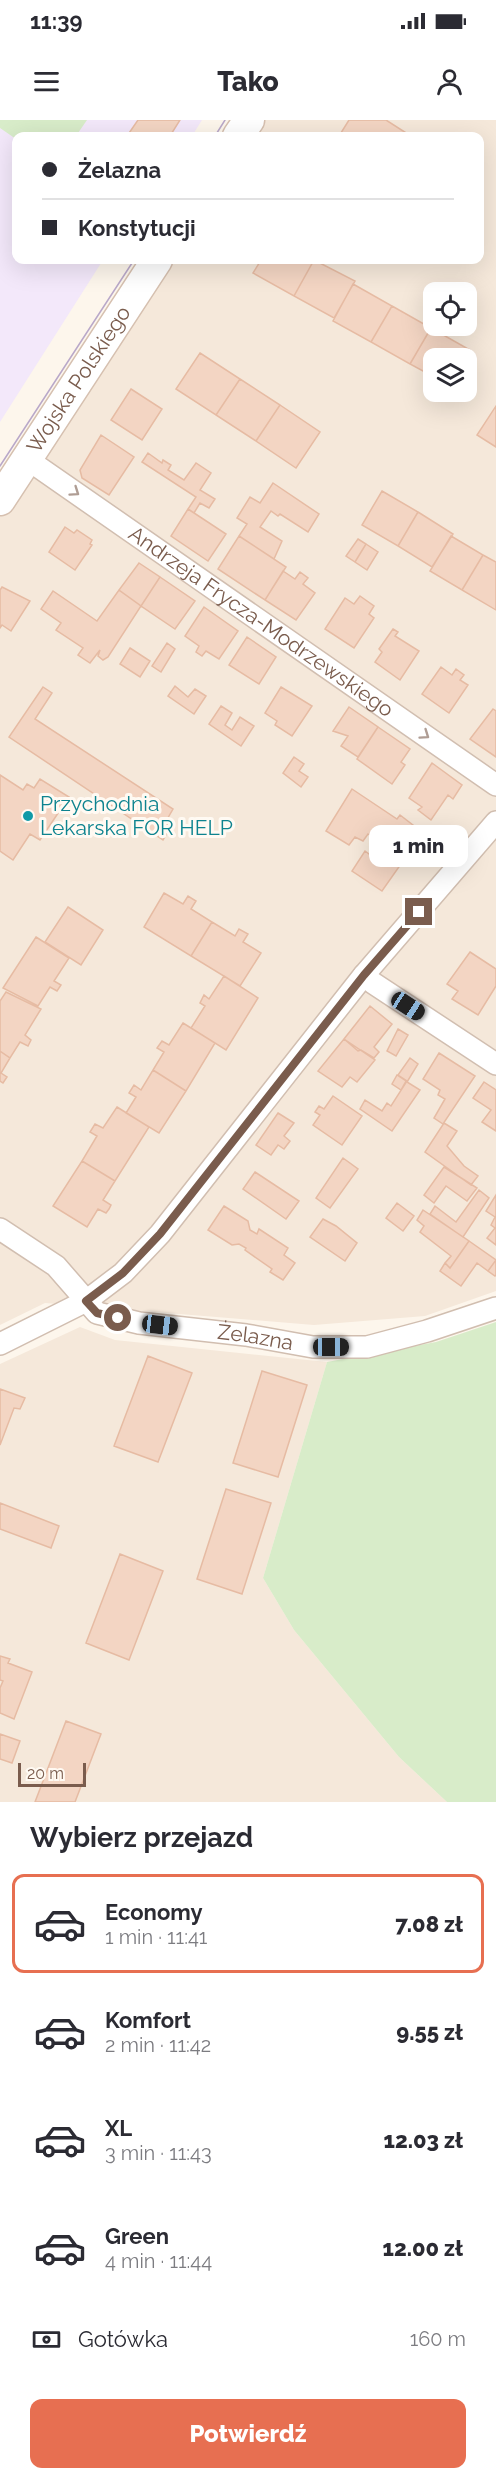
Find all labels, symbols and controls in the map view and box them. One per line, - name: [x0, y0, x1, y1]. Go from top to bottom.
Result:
- text: 11:39: [30, 8, 82, 34]
- icon: menu: [30, 65, 63, 98]
- icon: person: [433, 65, 466, 98]
- text: Tako: [217, 66, 279, 97]
- text: Żelazna: [78, 157, 161, 183]
- text: Konstytucji: [78, 215, 196, 241]
- map controls: [423, 282, 477, 402]
- button: locate: [423, 282, 477, 336]
- street label: Wojska Polskiego: [21, 301, 136, 457]
- button: layers: [423, 348, 477, 402]
- one-way arrow: [68, 485, 79, 496]
- street label: Andrzeja Frycza-Modrzewskiego: [124, 521, 399, 722]
- one-way arrow: [418, 728, 429, 739]
- place label: Przychodnia Lekarska FOR HELP: [40, 791, 233, 840]
- marker: Przychodnia Lekarska FOR HELP: [21, 809, 35, 823]
- callout: 1 min: [370, 825, 468, 867]
- text: 1 min: [393, 834, 444, 858]
- route end: [405, 898, 432, 925]
- car: [388, 989, 428, 1023]
- route start: [104, 1304, 131, 1331]
- car: [141, 1314, 179, 1336]
- street label: Żelazna: [216, 1319, 295, 1355]
- car: [313, 1338, 349, 1356]
- scale bar: [18, 1760, 86, 1788]
- text: 20 m: [27, 1764, 64, 1783]
- text: Wybierz przejazd: [30, 1822, 253, 1853]
- icon: car: [33, 1897, 87, 1951]
- text: Economy: [105, 1899, 203, 1925]
- text: 7.08 zł: [395, 1911, 463, 1937]
- text: 1 min · 11:41: [105, 1925, 207, 1949]
- icon: car: [33, 2005, 87, 2059]
- text: Komfort: [105, 2007, 191, 2033]
- text: 9.55 zł: [396, 2019, 463, 2045]
- text: 2 min · 11:42: [105, 2033, 211, 2057]
- icon: car: [33, 2113, 87, 2167]
- text: XL: [105, 2115, 132, 2141]
- text: 12.03 zł: [384, 2127, 463, 2153]
- text: 3 min · 11:43: [105, 2141, 212, 2165]
- icon: car: [33, 2221, 87, 2275]
- text: Green: [105, 2223, 169, 2249]
- text: 12.00 zł: [383, 2235, 463, 2261]
- text: 4 min · 11:44: [105, 2249, 212, 2273]
- icon: cash: [30, 2323, 63, 2356]
- text: Gotówka: [78, 2326, 168, 2352]
- text: 160 m: [410, 2327, 466, 2351]
- button: Potwierdź: [30, 2399, 466, 2468]

